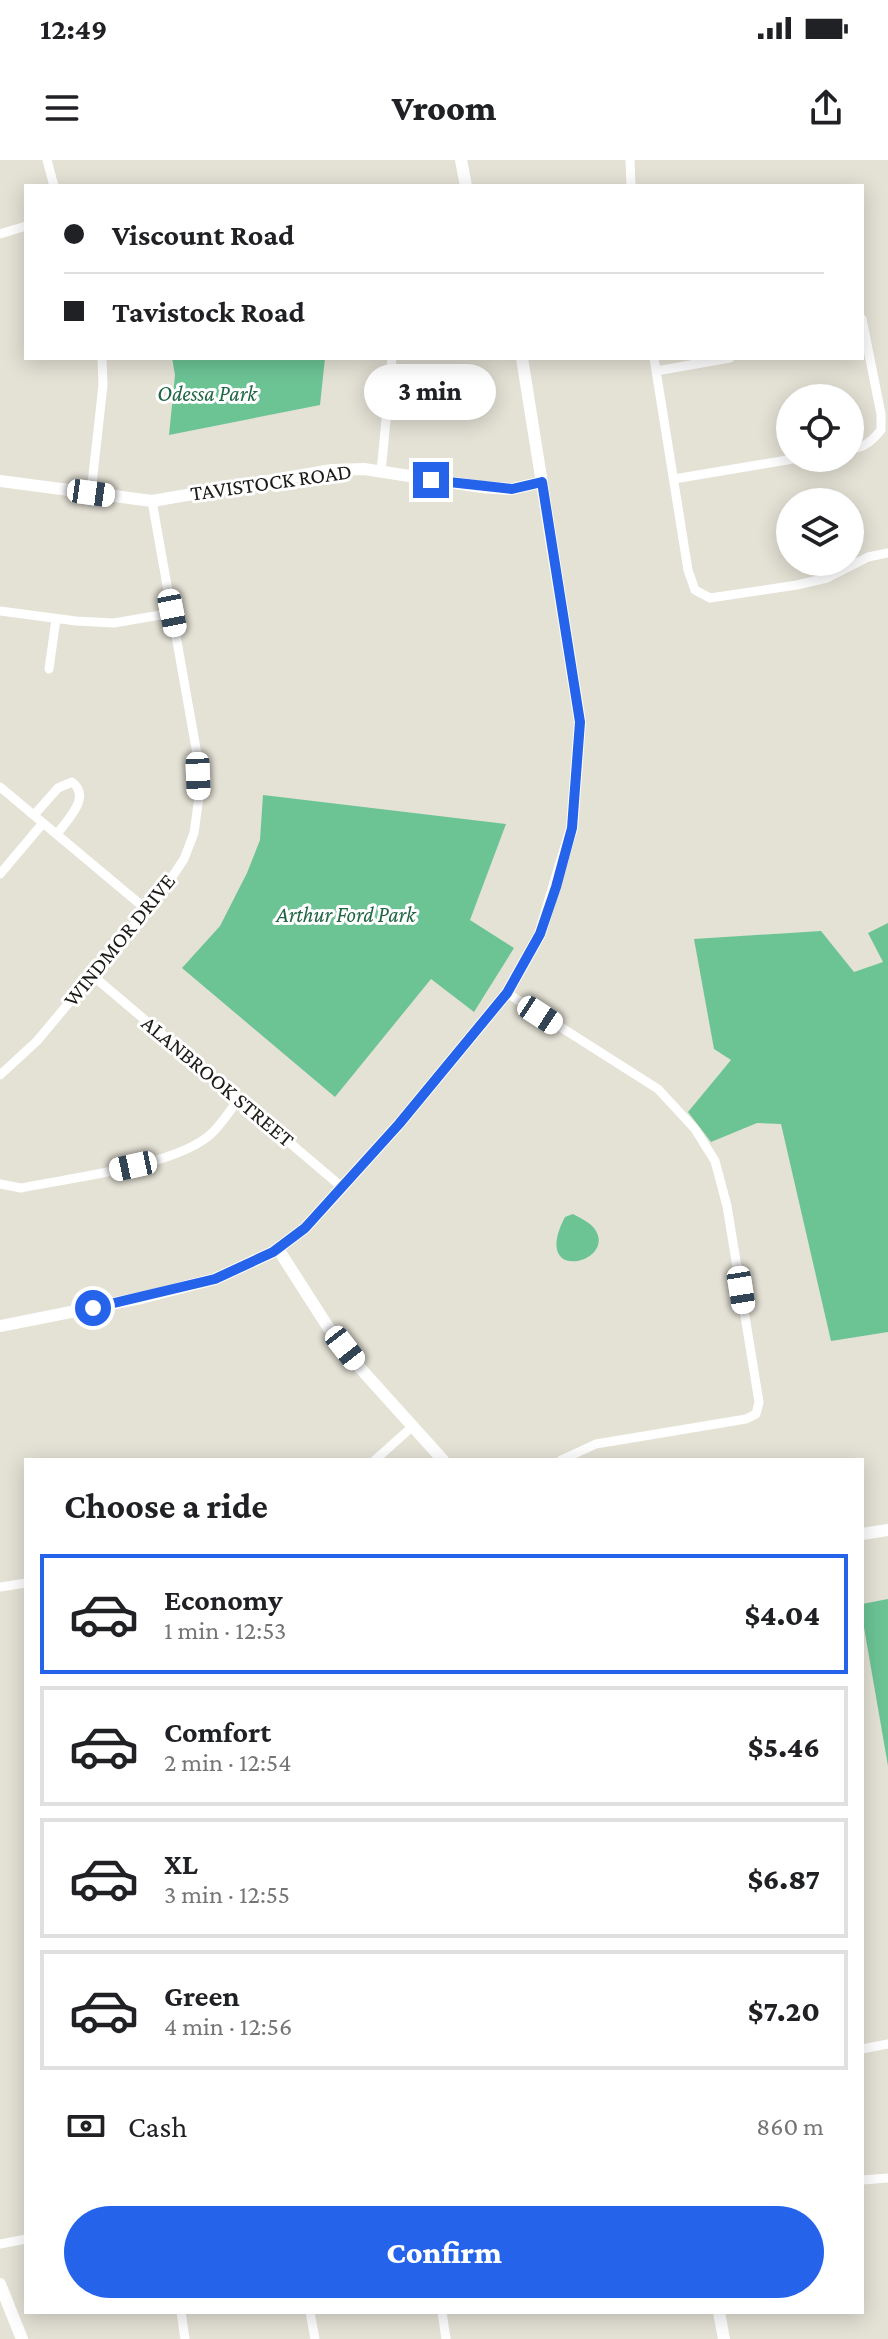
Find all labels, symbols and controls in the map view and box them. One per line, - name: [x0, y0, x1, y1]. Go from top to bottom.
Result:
- text: 12:49: [40, 12, 107, 45]
- icon: menu: [40, 86, 84, 130]
- icon: share: [804, 86, 848, 130]
- text: Vroom: [392, 88, 496, 128]
- text: Viscount Road: [112, 218, 294, 251]
- text: Tavistock Road: [112, 295, 305, 328]
- callout: 3 min: [365, 364, 497, 420]
- text: 3 min: [398, 377, 462, 406]
- park label: Odessa Park: [157, 381, 258, 406]
- map controls: [776, 384, 864, 576]
- button: locate: [776, 384, 864, 472]
- street label: TAVISTOCK ROAD: [189, 458, 353, 506]
- route end: [413, 462, 449, 498]
- car: [66, 478, 116, 508]
- button: layers: [776, 488, 864, 576]
- car: [156, 587, 188, 639]
- car: [185, 752, 211, 800]
- street label: WINDMOR DRIVE: [58, 869, 180, 1011]
- park label: Arthur Ford Park: [275, 902, 417, 927]
- car: [513, 992, 567, 1038]
- street label: ALANBROOK STREET: [137, 1010, 299, 1152]
- car: [107, 1149, 159, 1183]
- car: [725, 1264, 757, 1316]
- route start: [75, 1290, 111, 1326]
- car: [321, 1322, 369, 1374]
- text: Choose a ride: [64, 1486, 268, 1526]
- icon: car: [68, 1578, 140, 1650]
- text: Economy: [164, 1583, 283, 1616]
- text: $4.04: [745, 1598, 820, 1631]
- text: 1 min · 12:53: [164, 1616, 286, 1645]
- icon: car: [68, 1710, 140, 1782]
- text: Comfort: [164, 1715, 271, 1748]
- text: $5.46: [748, 1730, 820, 1763]
- text: 2 min · 12:54: [164, 1748, 291, 1777]
- icon: car: [68, 1842, 140, 1914]
- text: XL: [164, 1847, 198, 1880]
- text: $6.87: [747, 1862, 820, 1895]
- text: 3 min · 12:55: [164, 1880, 290, 1909]
- icon: car: [68, 1974, 140, 2046]
- text: Green: [164, 1979, 240, 2012]
- text: $7.20: [748, 1994, 820, 2027]
- text: 4 min · 12:56: [164, 2012, 292, 2041]
- icon: cash: [64, 2104, 108, 2148]
- text: Cash: [128, 2110, 187, 2143]
- text: 860 m: [756, 2112, 824, 2141]
- button: Confirm: [64, 2206, 824, 2298]

